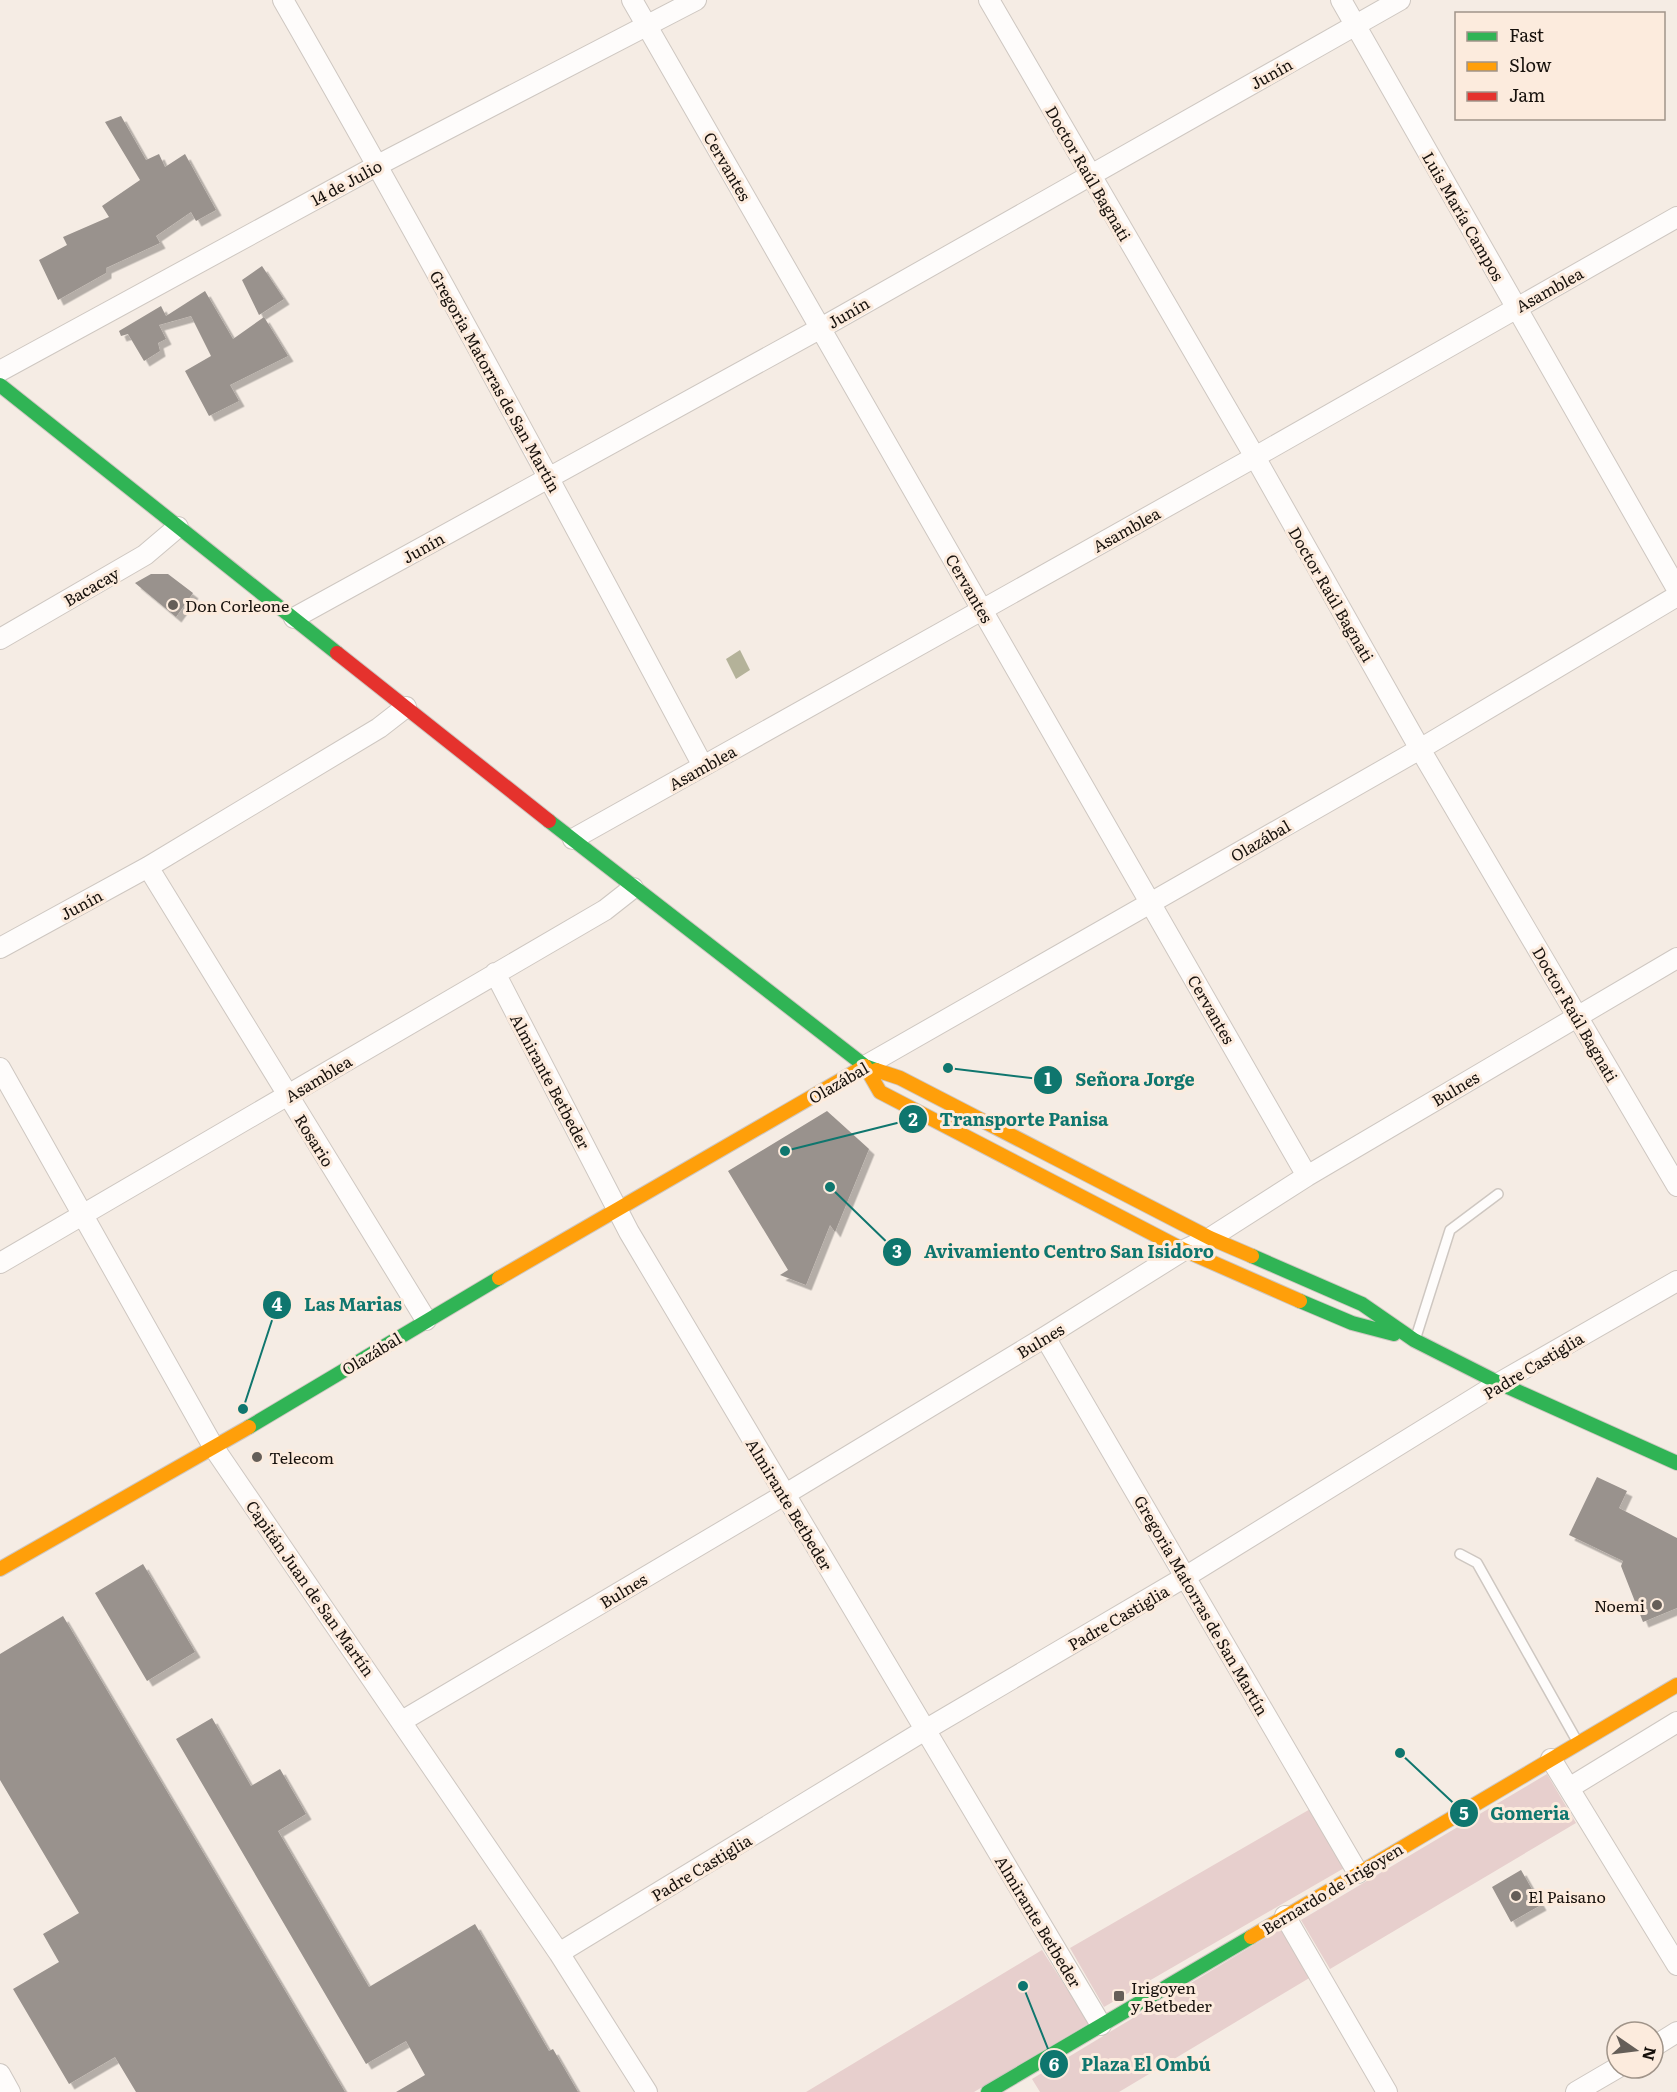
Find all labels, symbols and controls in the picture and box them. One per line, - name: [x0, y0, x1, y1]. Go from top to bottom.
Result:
- legend: [1455, 12, 1665, 120]
- text: Fast: [1509, 21, 1545, 48]
- street label: Junín: [1245, 51, 1297, 94]
- text: Slow: [1509, 51, 1552, 78]
- text: Jam: [1509, 81, 1545, 108]
- street label: Doctor Raúl Bagnati: [1040, 101, 1138, 245]
- street label: Cervantes: [699, 127, 757, 205]
- street label: Luis María Campos: [1417, 147, 1511, 285]
- street label: 14 de Julio: [306, 153, 386, 211]
- street label: Asamblea: [1511, 260, 1588, 317]
- street label: Gregoria Matorras de San Martín: [425, 266, 567, 497]
- street label: Junín: [822, 290, 874, 334]
- street label: Asamblea: [1088, 500, 1165, 557]
- street label: Doctor Raúl Bagnati: [1283, 522, 1381, 666]
- street label: Junín: [397, 525, 449, 568]
- street label: Cervantes: [941, 549, 999, 627]
- street label: Bacacay: [59, 560, 124, 612]
- place label: Don Corleone: [185, 593, 289, 617]
- marker: Don Corleone: [166, 598, 180, 612]
- street label: Asamblea: [664, 738, 741, 795]
- street label: Olazábal: [1226, 813, 1294, 867]
- street label: Junín: [55, 883, 107, 925]
- street label: Doctor Raúl Bagnati: [1527, 942, 1625, 1086]
- street label: Cervantes: [1183, 970, 1241, 1048]
- street label: Almirante Betbeder: [505, 1009, 597, 1153]
- street label: Asamblea: [280, 1048, 356, 1107]
- street label: Olazábal: [804, 1055, 872, 1109]
- callout: Señora Jorge: [1033, 1062, 1206, 1098]
- street label: Bulnes: [1427, 1064, 1483, 1112]
- text: 1: [1044, 1065, 1052, 1092]
- text: Señora Jorge: [1075, 1065, 1195, 1092]
- callout: Transporte Panisa: [898, 1101, 1121, 1137]
- text: 2: [908, 1105, 918, 1132]
- text: Transporte Panisa: [940, 1105, 1109, 1132]
- street label: Rosario: [289, 1109, 341, 1171]
- callout: Avivamiento Centro San Isidoro: [882, 1234, 1226, 1270]
- text: 3: [892, 1237, 902, 1264]
- text: Avivamiento Centro San Isidoro: [924, 1237, 1214, 1264]
- callout: Las Marias: [262, 1287, 414, 1323]
- text: 4: [272, 1290, 283, 1317]
- text: Las Marias: [304, 1290, 402, 1317]
- street label: Bulnes: [1012, 1316, 1068, 1364]
- street label: Padre Castiglia: [1478, 1325, 1588, 1404]
- street label: Olazábal: [337, 1326, 405, 1380]
- street label: Almirante Betbeder: [741, 1433, 839, 1575]
- place label: Telecom: [269, 1445, 334, 1469]
- marker: Telecom: [250, 1450, 264, 1464]
- street label: Gregoria Matorras de San Martín: [1129, 1490, 1275, 1720]
- street label: Capitán Juan de San Martín: [241, 1495, 381, 1681]
- street label: Bulnes: [595, 1566, 651, 1614]
- street label: Padre Castiglia: [1063, 1578, 1173, 1656]
- place label: Noemi: [1594, 1593, 1645, 1617]
- marker: Noemi: [1650, 1598, 1664, 1612]
- callout: Gomeria: [1449, 1795, 1582, 1831]
- text: 5: [1459, 1799, 1469, 1826]
- text: Gomeria: [1490, 1799, 1570, 1826]
- street label: Padre Castiglia: [646, 1827, 756, 1906]
- street label: Bernardo de Irigoyen: [1257, 1836, 1407, 1940]
- street label: Almirante Betbeder: [990, 1850, 1088, 1992]
- place label: El Paisano: [1528, 1884, 1606, 1908]
- marker: El Paisano: [1509, 1889, 1523, 1903]
- place label: Irigoyen y Betbeder: [1131, 1975, 1212, 2017]
- marker: Irigoyen y Betbeder: [1112, 1989, 1126, 2003]
- north arrow: [1605, 2020, 1665, 2080]
- text: N: [1637, 2044, 1664, 2063]
- callout: Plaza El Ombú: [1039, 2046, 1222, 2082]
- text: 6: [1049, 2050, 1059, 2077]
- text: Plaza El Ombú: [1081, 2050, 1211, 2077]

